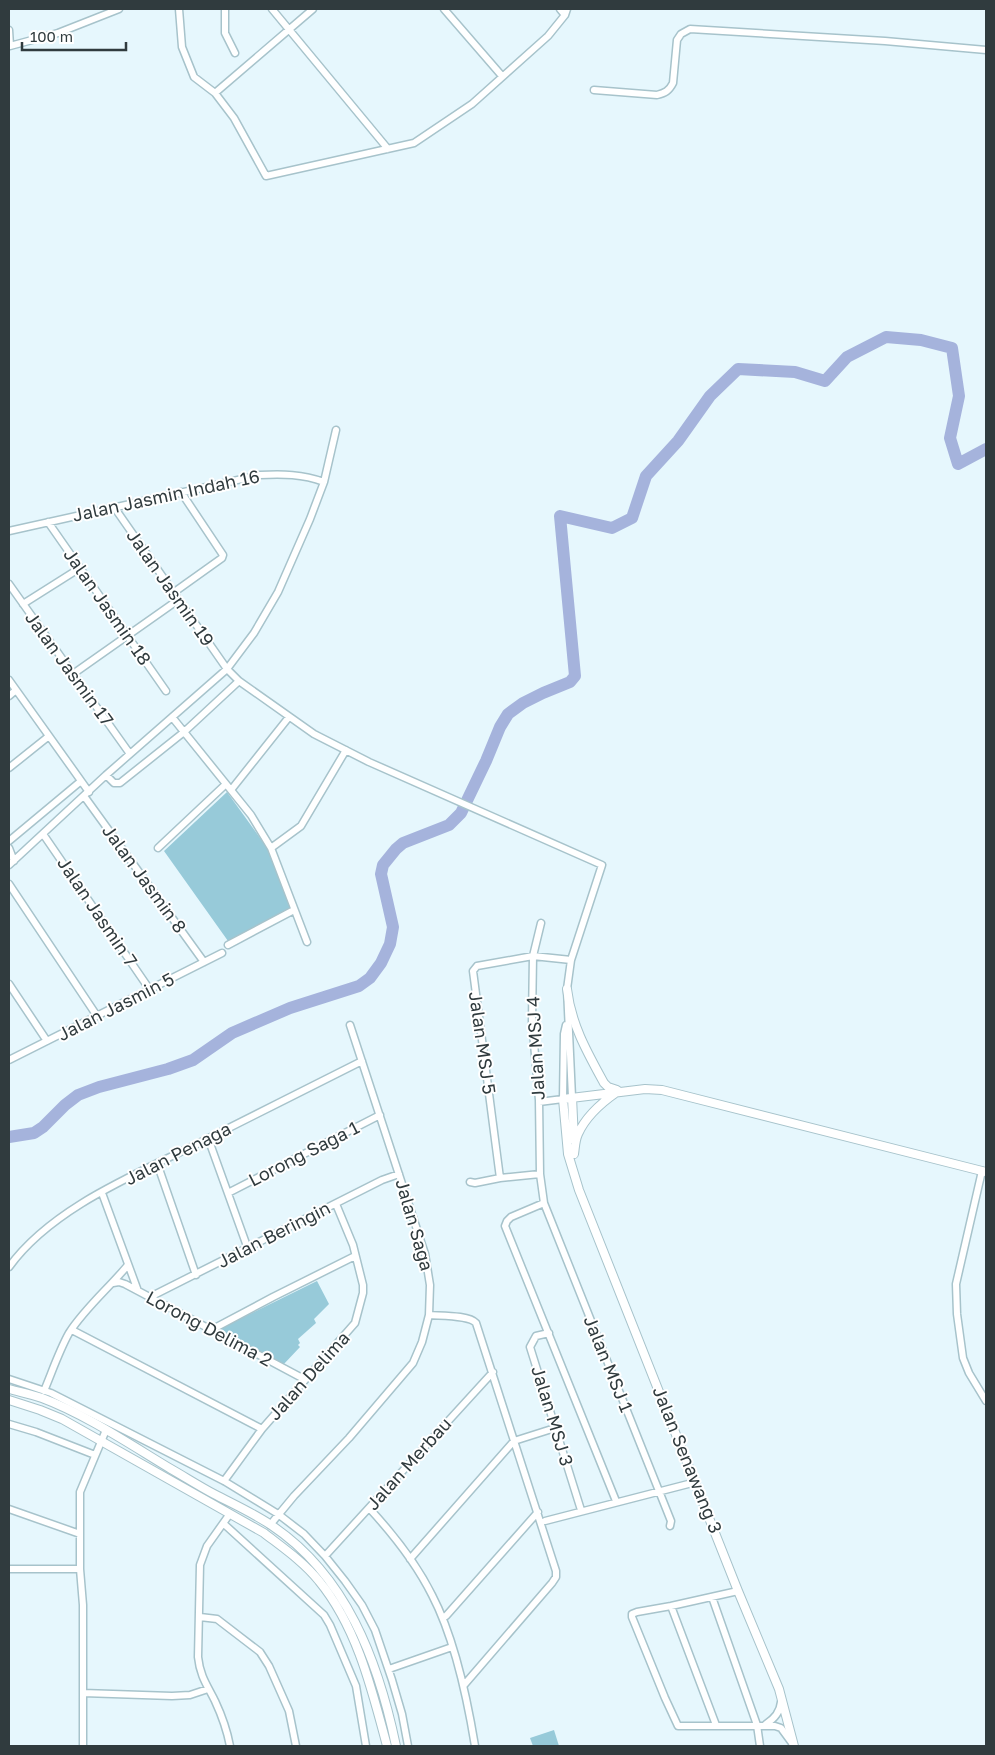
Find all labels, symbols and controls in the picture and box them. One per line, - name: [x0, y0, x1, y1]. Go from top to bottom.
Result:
- scale bar: [22, 20, 126, 52]
- text: 100 m: [30, 27, 73, 45]
- street label: Jalan Jasmin Indah 16: [70, 464, 261, 526]
- street label: Jalan Jasmin 19: [122, 525, 219, 650]
- street label: Jalan Jasmin 18: [59, 544, 156, 669]
- street label: Jalan Jasmin 17: [21, 607, 119, 730]
- street label: Jalan Jasmin 8: [98, 820, 192, 937]
- street label: Jalan Jasmin 7: [53, 853, 143, 970]
- street label: Jalan Jasmin 5: [53, 967, 178, 1045]
- street label: Jalan MSJ 5: [465, 990, 501, 1096]
- street label: Jalan MSJ 4: [521, 995, 549, 1101]
- street label: Lorong Saga 1: [245, 1116, 363, 1190]
- street label: Jalan Penaga: [121, 1117, 234, 1189]
- street label: Jalan Saga: [391, 1176, 439, 1273]
- street label: Jalan Beringin: [213, 1196, 334, 1272]
- street label: Lorong Delima 2: [143, 1286, 276, 1371]
- street label: Jalan MSJ 1: [580, 1312, 638, 1415]
- street label: Jalan Delima: [263, 1327, 354, 1424]
- street label: Jalan MSJ 3: [527, 1363, 579, 1469]
- street label: Jalan Senawang 3: [648, 1383, 727, 1536]
- street label: Jalan Merbau: [361, 1413, 455, 1514]

